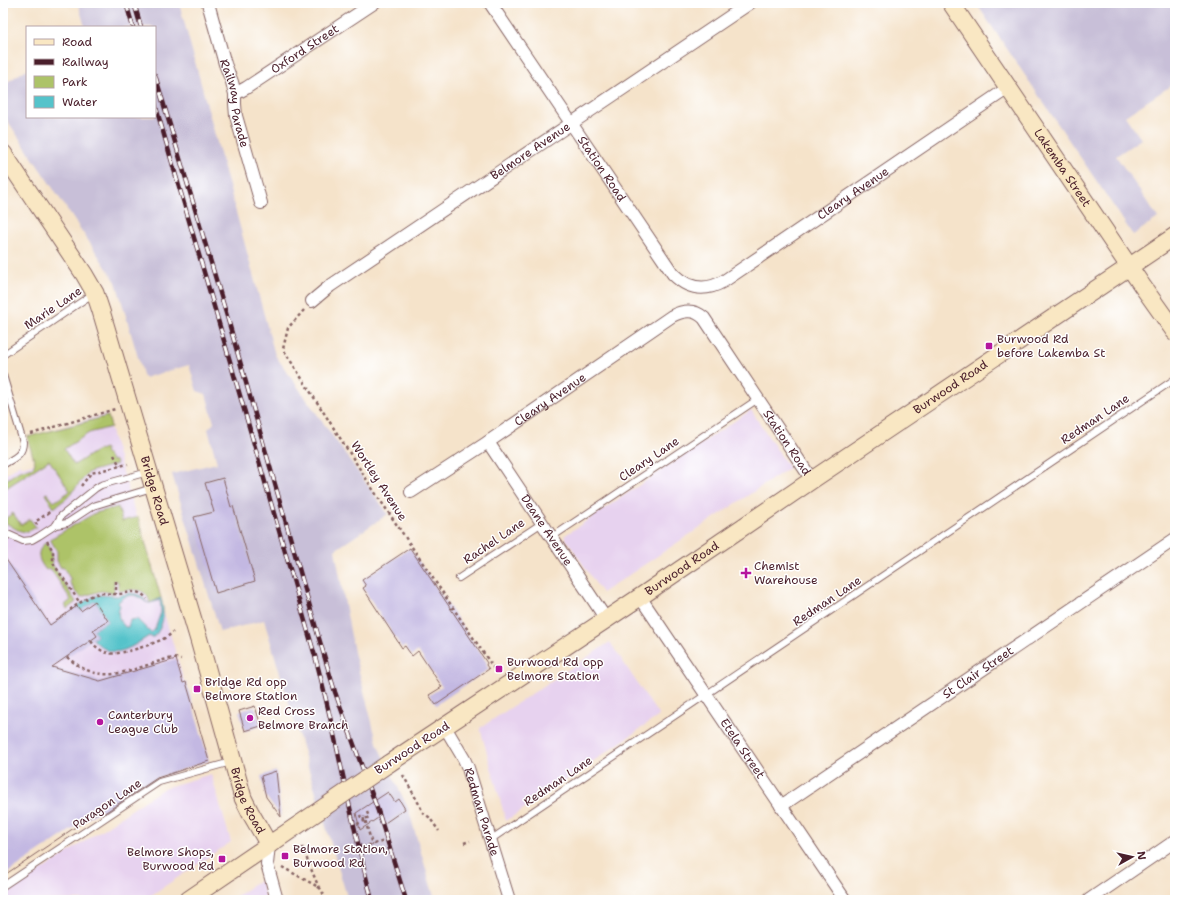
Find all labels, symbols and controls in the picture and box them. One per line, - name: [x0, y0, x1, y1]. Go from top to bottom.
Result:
- street label: Oxford Street: [268, 21, 342, 77]
- legend: [26, 26, 156, 118]
- text: Road: [62, 34, 93, 50]
- text: Railway: [62, 54, 109, 70]
- street label: Railway Parade: [216, 57, 253, 150]
- text: Park: [62, 74, 88, 90]
- text: Water: [62, 94, 98, 110]
- street label: Belmore Avenue: [487, 118, 574, 184]
- street label: Lakemba Street: [1030, 126, 1095, 210]
- street label: Station Road: [574, 133, 630, 205]
- street label: Cleary Avenue: [814, 163, 892, 223]
- street label: Marie Lane: [21, 283, 85, 333]
- place label: Burwood Rd before Lakemba St: [997, 331, 1105, 361]
- marker: Burwood Rd before Lakemba St: [984, 341, 994, 351]
- street label: Burwood Road: [910, 356, 991, 418]
- street label: Cleary Avenue: [511, 369, 589, 430]
- street label: Redman Lane: [1058, 390, 1133, 448]
- street label: Station Road: [759, 407, 815, 479]
- street label: Cleary Lane: [616, 433, 682, 485]
- street label: Wortley Avenue: [347, 438, 411, 524]
- street label: Bridge Road: [137, 454, 172, 528]
- street label: Deane Avenue: [517, 491, 576, 569]
- street label: Rachel Lane: [460, 514, 528, 567]
- street label: Burwood Road: [642, 537, 722, 599]
- place label: Chemist Warehouse: [754, 558, 818, 588]
- marker: Chemist Warehouse: [741, 568, 751, 578]
- street label: Redman Lane: [790, 572, 865, 630]
- street label: St Clair Street: [939, 643, 1017, 702]
- place label: Burwood Rd opp Belmore Station: [507, 654, 604, 684]
- marker: Burwood Rd opp Belmore Station: [494, 664, 504, 674]
- place label: Bridge Rd opp Belmore Station: [205, 674, 297, 704]
- marker: Bridge Rd opp Belmore Station: [192, 684, 202, 694]
- place label: Red Cross Belmore Branch: [258, 703, 349, 733]
- place label: Canterbury League Club: [108, 707, 178, 737]
- marker: Red Cross Belmore Branch: [245, 713, 255, 723]
- street label: Etela Street: [717, 715, 769, 782]
- marker: Canterbury League Club: [95, 717, 105, 727]
- street label: Burwood Road: [372, 718, 453, 778]
- street label: Redman Lane: [521, 752, 596, 810]
- street label: Bridge Road: [227, 765, 269, 837]
- street label: Redman Parade: [460, 766, 503, 858]
- street label: Paragon Lane: [69, 775, 145, 833]
- north arrow: [1112, 837, 1152, 877]
- place label: Belmore Station, Burwood Rd: [293, 841, 388, 871]
- place label: Belmore Shops, Burwood Rd: [127, 844, 214, 874]
- text: N: [1133, 850, 1149, 861]
- marker: Belmore Station, Burwood Rd: [280, 851, 290, 861]
- marker: Belmore Shops, Burwood Rd: [217, 854, 227, 864]

